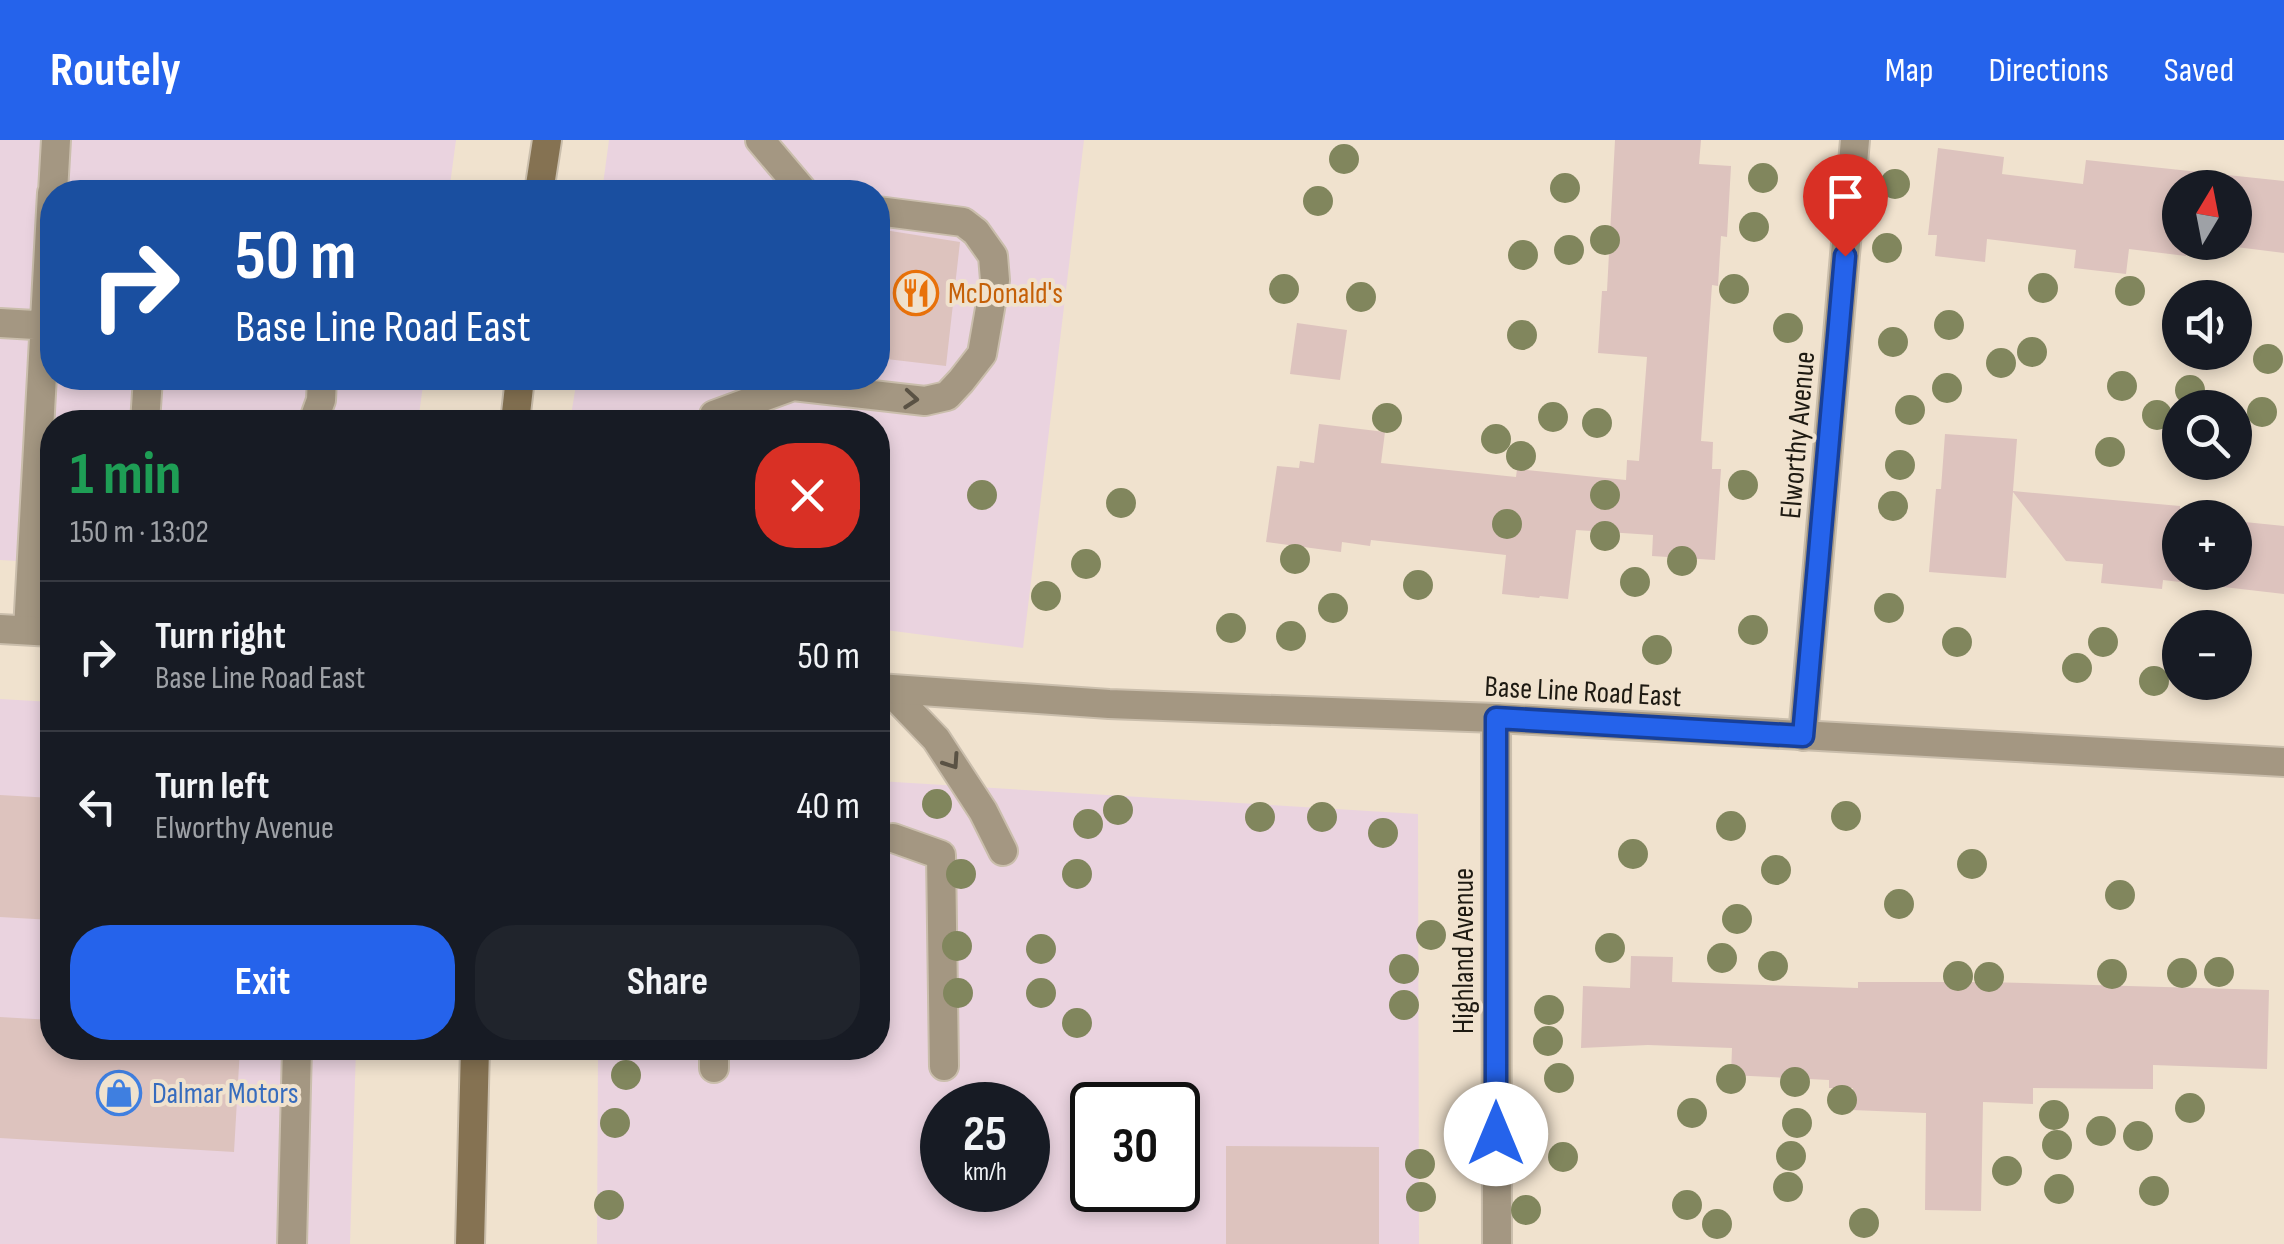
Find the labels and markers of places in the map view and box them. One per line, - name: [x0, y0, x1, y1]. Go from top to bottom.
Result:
- pin: [1803, 154, 1888, 257]
- restaurant icon: McDonald's: [893, 270, 939, 316]
- place label: McDonald's: [948, 276, 1063, 312]
- shop icon: Dalmar Motors: [96, 1070, 142, 1116]
- place label: Dalmar Motors: [152, 1076, 298, 1112]

